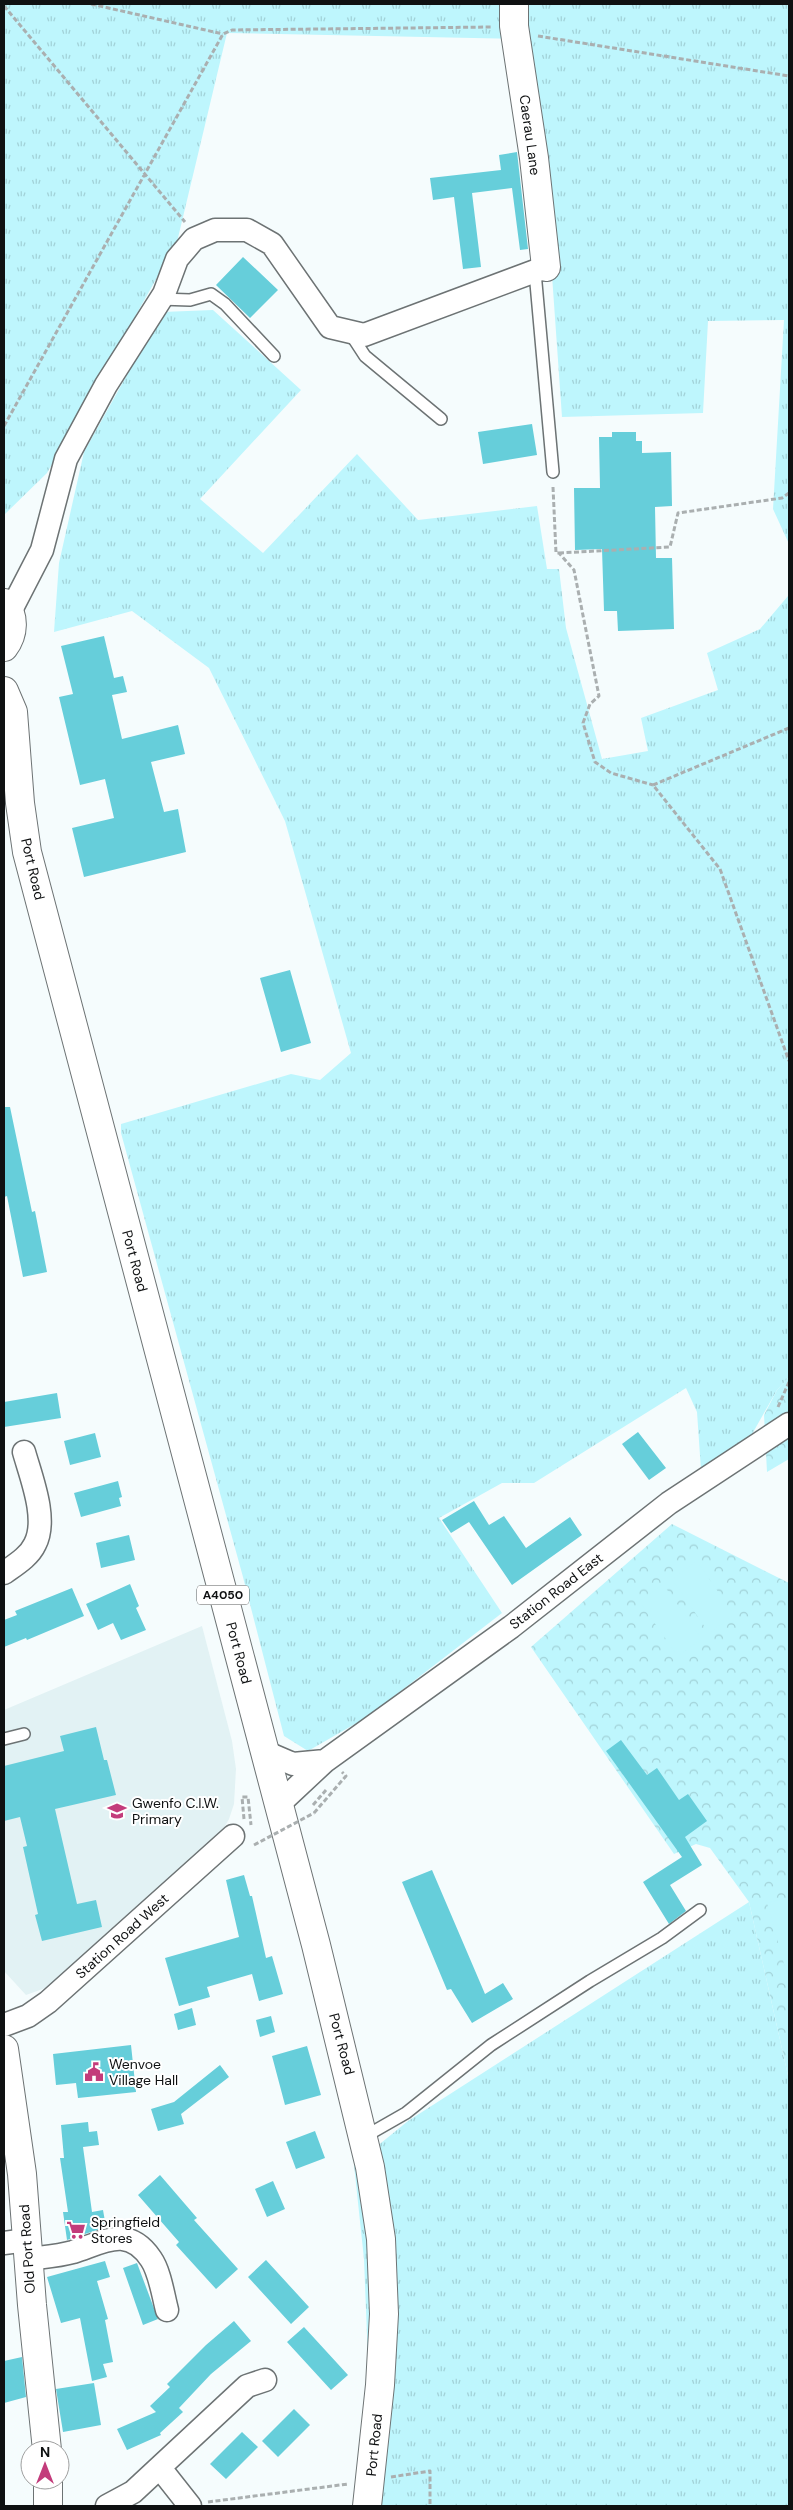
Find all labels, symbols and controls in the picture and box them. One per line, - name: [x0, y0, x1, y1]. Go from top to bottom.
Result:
- street label: Caerau Lane: [515, 94, 545, 176]
- street label: Port Road: [17, 836, 49, 902]
- street label: Port Road: [118, 1228, 152, 1294]
- street label: Station Road East: [506, 1549, 606, 1633]
- road number: A4050: [197, 1586, 249, 1604]
- street label: Port Road: [222, 1620, 256, 1686]
- place label: Gwenfo C.I.W. Primary: [132, 1794, 219, 1828]
- school or university icon: Gwenfo C.I.W. Primary: [106, 1800, 128, 1822]
- street label: Station Road West: [72, 1889, 172, 1983]
- street label: Port Road: [325, 2011, 359, 2077]
- place label: Wenvoe Village Hall: [109, 2055, 178, 2089]
- public building icon: Wenvoe Village Hall: [83, 2061, 105, 2083]
- street label: Old Port Road: [15, 2204, 39, 2294]
- place label: Springfield Stores: [91, 2213, 160, 2247]
- supermarket icon: Springfield Stores: [65, 2219, 87, 2241]
- street label: Port Road: [362, 2413, 386, 2477]
- north arrow: [20, 2440, 70, 2490]
- text: N: [40, 2443, 50, 2461]

